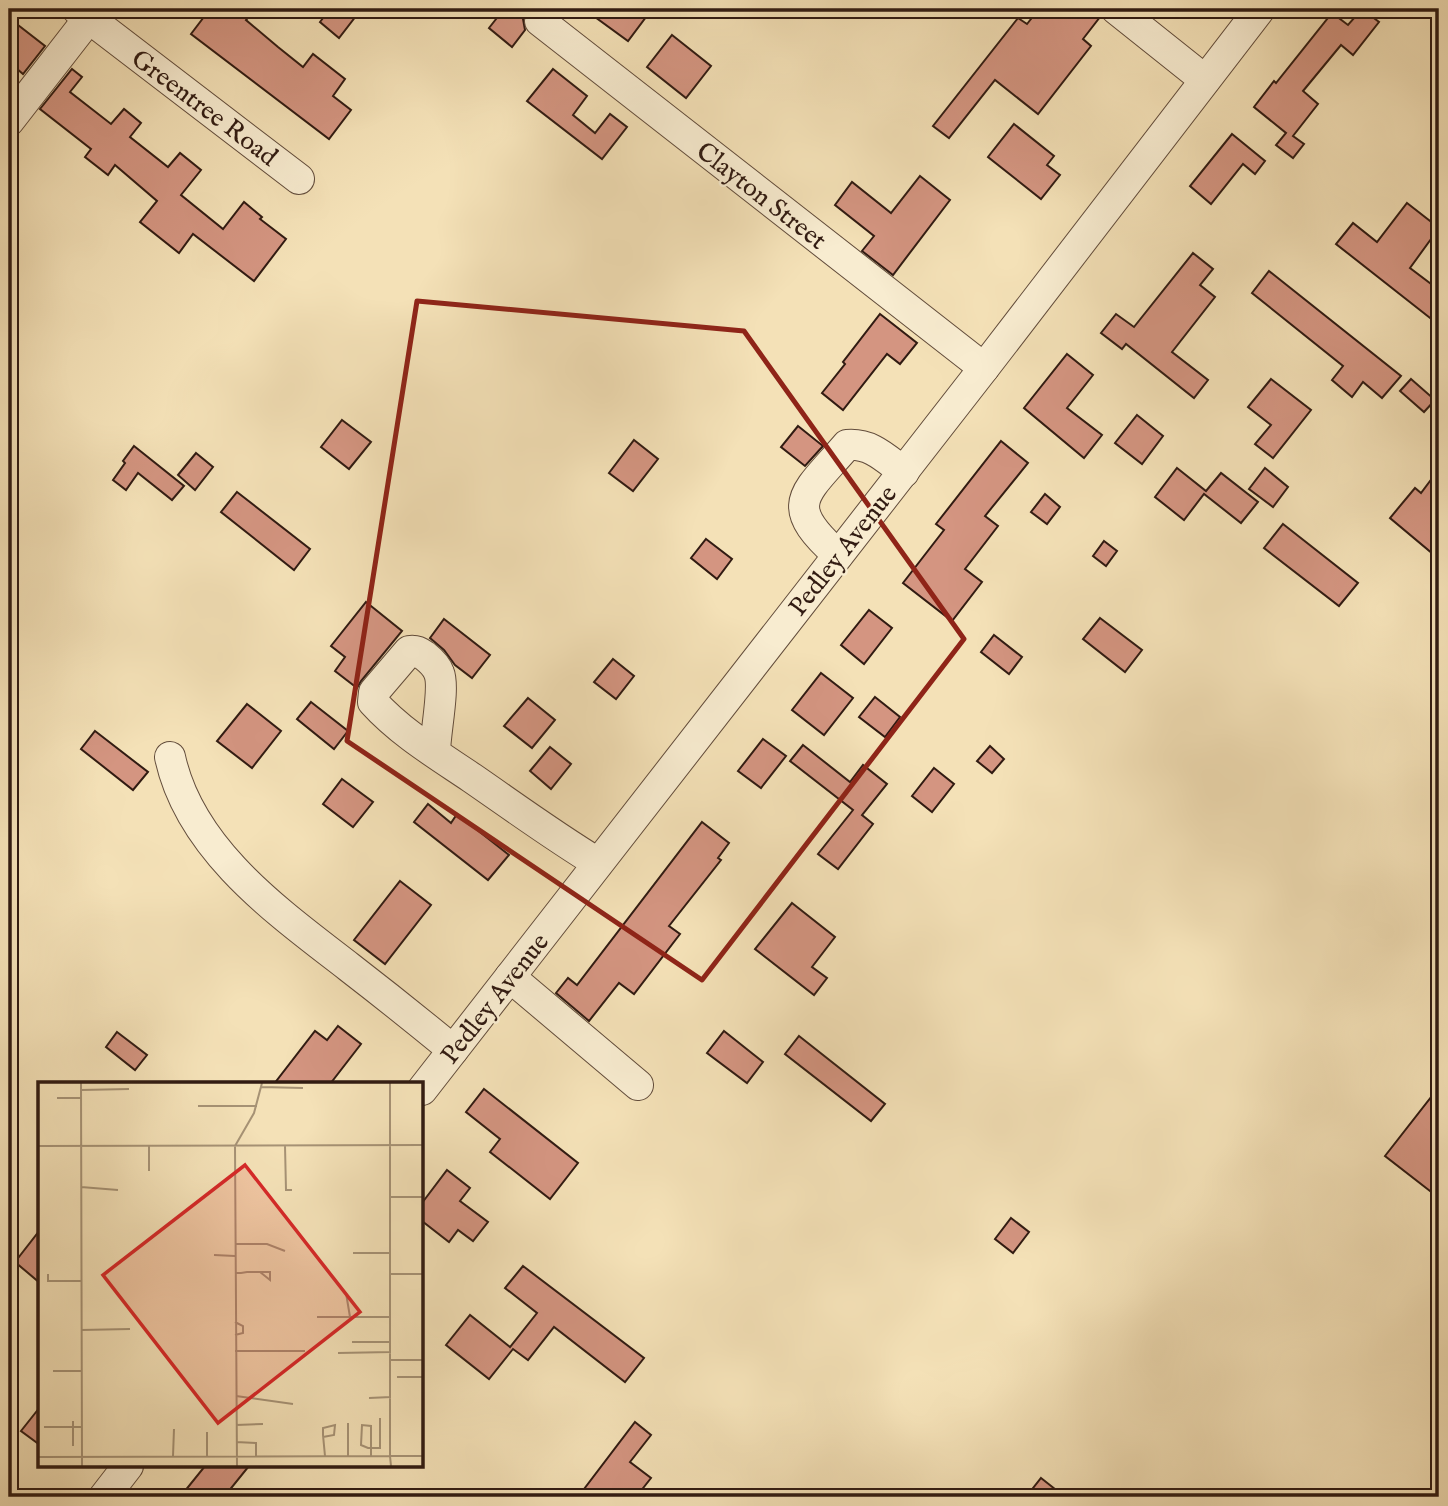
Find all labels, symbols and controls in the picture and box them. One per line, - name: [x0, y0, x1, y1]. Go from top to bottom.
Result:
- street label: Greentree Road: [124, 42, 284, 174]
- street label: Clayton Street: [689, 135, 833, 257]
- street label: Pedley Avenue: [782, 479, 905, 623]
- street label: Pedley Avenue: [434, 927, 557, 1071]
- inset map: [38, 1082, 424, 1468]

